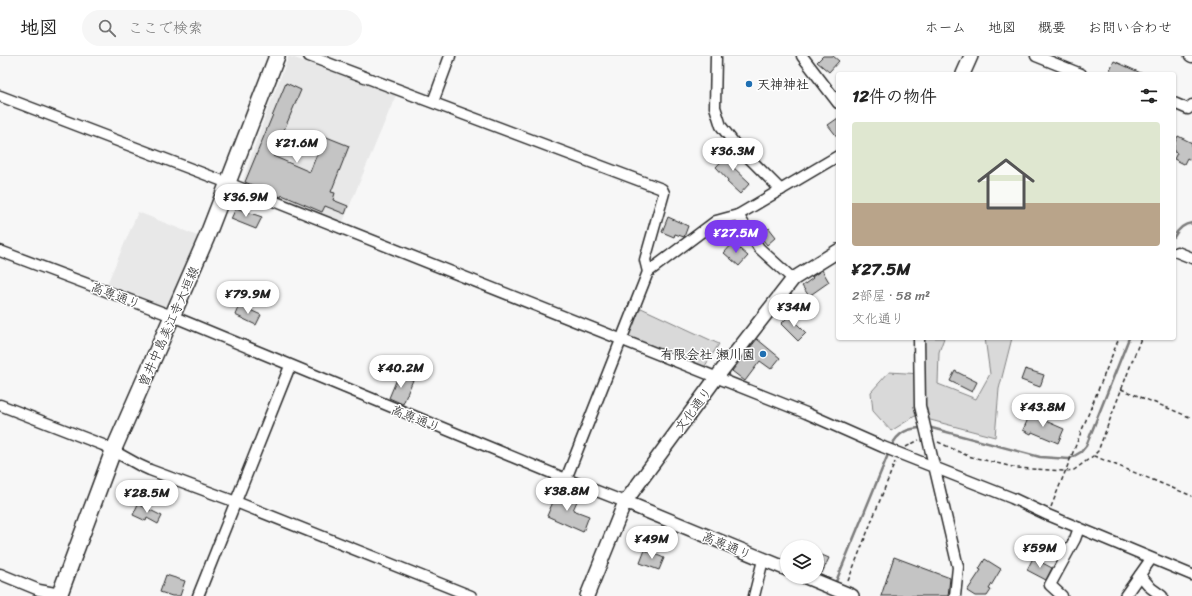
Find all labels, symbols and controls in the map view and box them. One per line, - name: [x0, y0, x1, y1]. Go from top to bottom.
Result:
- search box: [82, 10, 362, 46]
- text: 地図: [20, 11, 58, 44]
- text: ここで検索: [128, 15, 203, 41]
- text: ホーム: [925, 15, 966, 40]
- text: 地図: [988, 15, 1016, 40]
- text: 概要: [1038, 15, 1066, 40]
- text: お問い合わせ: [1088, 15, 1172, 40]
- icon: search: [96, 17, 118, 39]
- place label: 天神神社: [757, 73, 809, 96]
- marker: 天神神社: [744, 79, 754, 89]
- text: 12件の物件: [852, 81, 937, 111]
- icon: filters: [1138, 85, 1160, 107]
- pin: ¥21.6M: [264, 130, 330, 164]
- text: ¥21.6M: [276, 131, 318, 154]
- pin: ¥36.3M: [700, 138, 766, 172]
- text: ¥36.3M: [711, 139, 755, 162]
- icon: home: [970, 148, 1042, 220]
- pin: ¥36.9M: [213, 184, 279, 218]
- text: ¥36.9M: [224, 185, 268, 208]
- pin: ¥27.5M: [703, 220, 769, 254]
- text: ¥27.5M: [714, 221, 758, 244]
- text: ¥27.5M: [852, 254, 910, 284]
- street label: 曽井中島美江寺大垣線: [132, 261, 206, 390]
- street label: 高専通り: [87, 275, 144, 316]
- pin: ¥79.9M: [215, 281, 281, 315]
- text: ¥79.9M: [225, 282, 271, 305]
- text: 2部屋 · 58 m²: [852, 284, 930, 307]
- pin: ¥34M: [770, 294, 818, 328]
- text: ¥34M: [777, 295, 811, 318]
- text: 文化通り: [852, 307, 904, 330]
- place label: 有限会社 瀬川園: [661, 343, 755, 366]
- marker: 有限会社 瀬川園: [758, 349, 768, 359]
- pin: ¥40.2M: [368, 355, 434, 389]
- text: ¥40.2M: [378, 356, 424, 379]
- street label: 文化通り: [669, 382, 718, 437]
- pin: ¥43.8M: [1010, 394, 1076, 428]
- text: ¥43.8M: [1021, 395, 1065, 418]
- street label: 高専通り: [387, 398, 444, 439]
- pin: ¥38.8M: [534, 478, 600, 512]
- text: ¥38.8M: [545, 479, 589, 502]
- pin: ¥28.5M: [114, 480, 180, 514]
- text: ¥28.5M: [124, 481, 170, 504]
- street label: 高専通り: [698, 525, 755, 566]
- pin: ¥49M: [628, 526, 676, 560]
- text: ¥49M: [635, 527, 669, 550]
- pin: ¥59M: [1016, 535, 1064, 569]
- text: ¥59M: [1023, 536, 1057, 559]
- map controls: [780, 540, 824, 584]
- button: layers: [780, 540, 824, 584]

